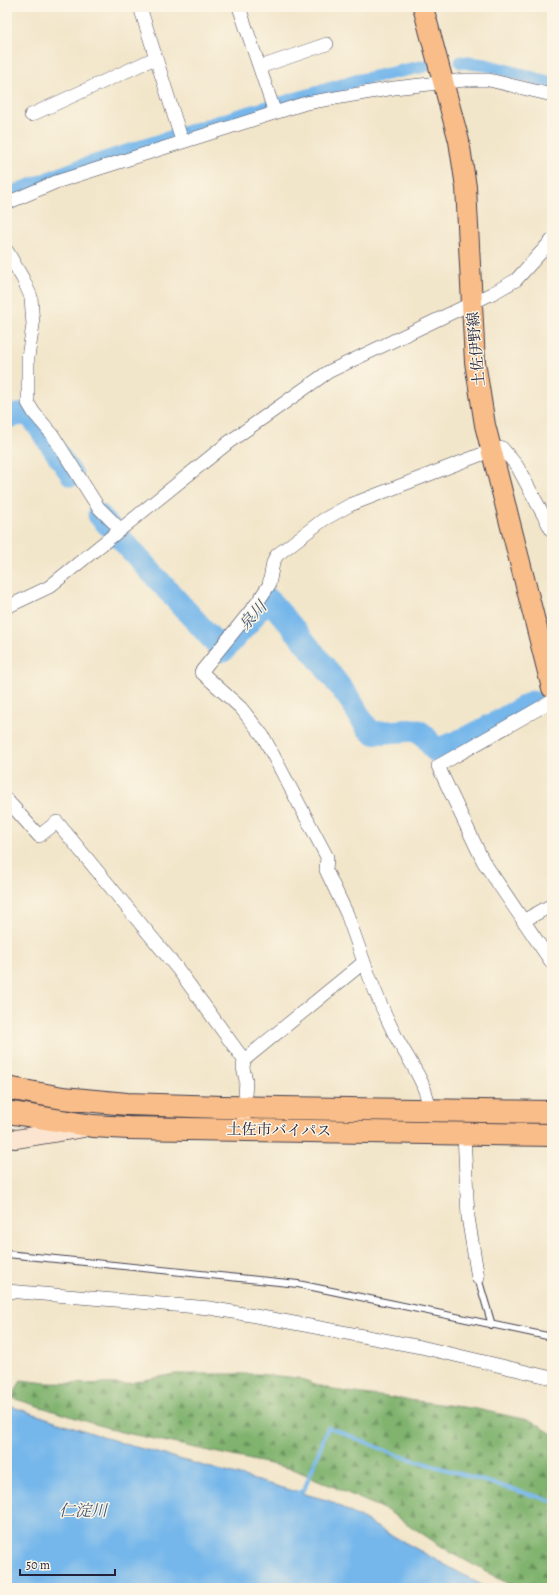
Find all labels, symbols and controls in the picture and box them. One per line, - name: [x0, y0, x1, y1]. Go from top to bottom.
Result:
- street label: 土佐伊野線: [463, 311, 489, 387]
- water label: 泉川: [234, 595, 273, 635]
- street label: 土佐市バイパス: [226, 1119, 332, 1141]
- water label: 仁淀川: [59, 1500, 109, 1522]
- scale bar: [20, 1551, 115, 1577]
- text: 50 m: [26, 1557, 50, 1573]

